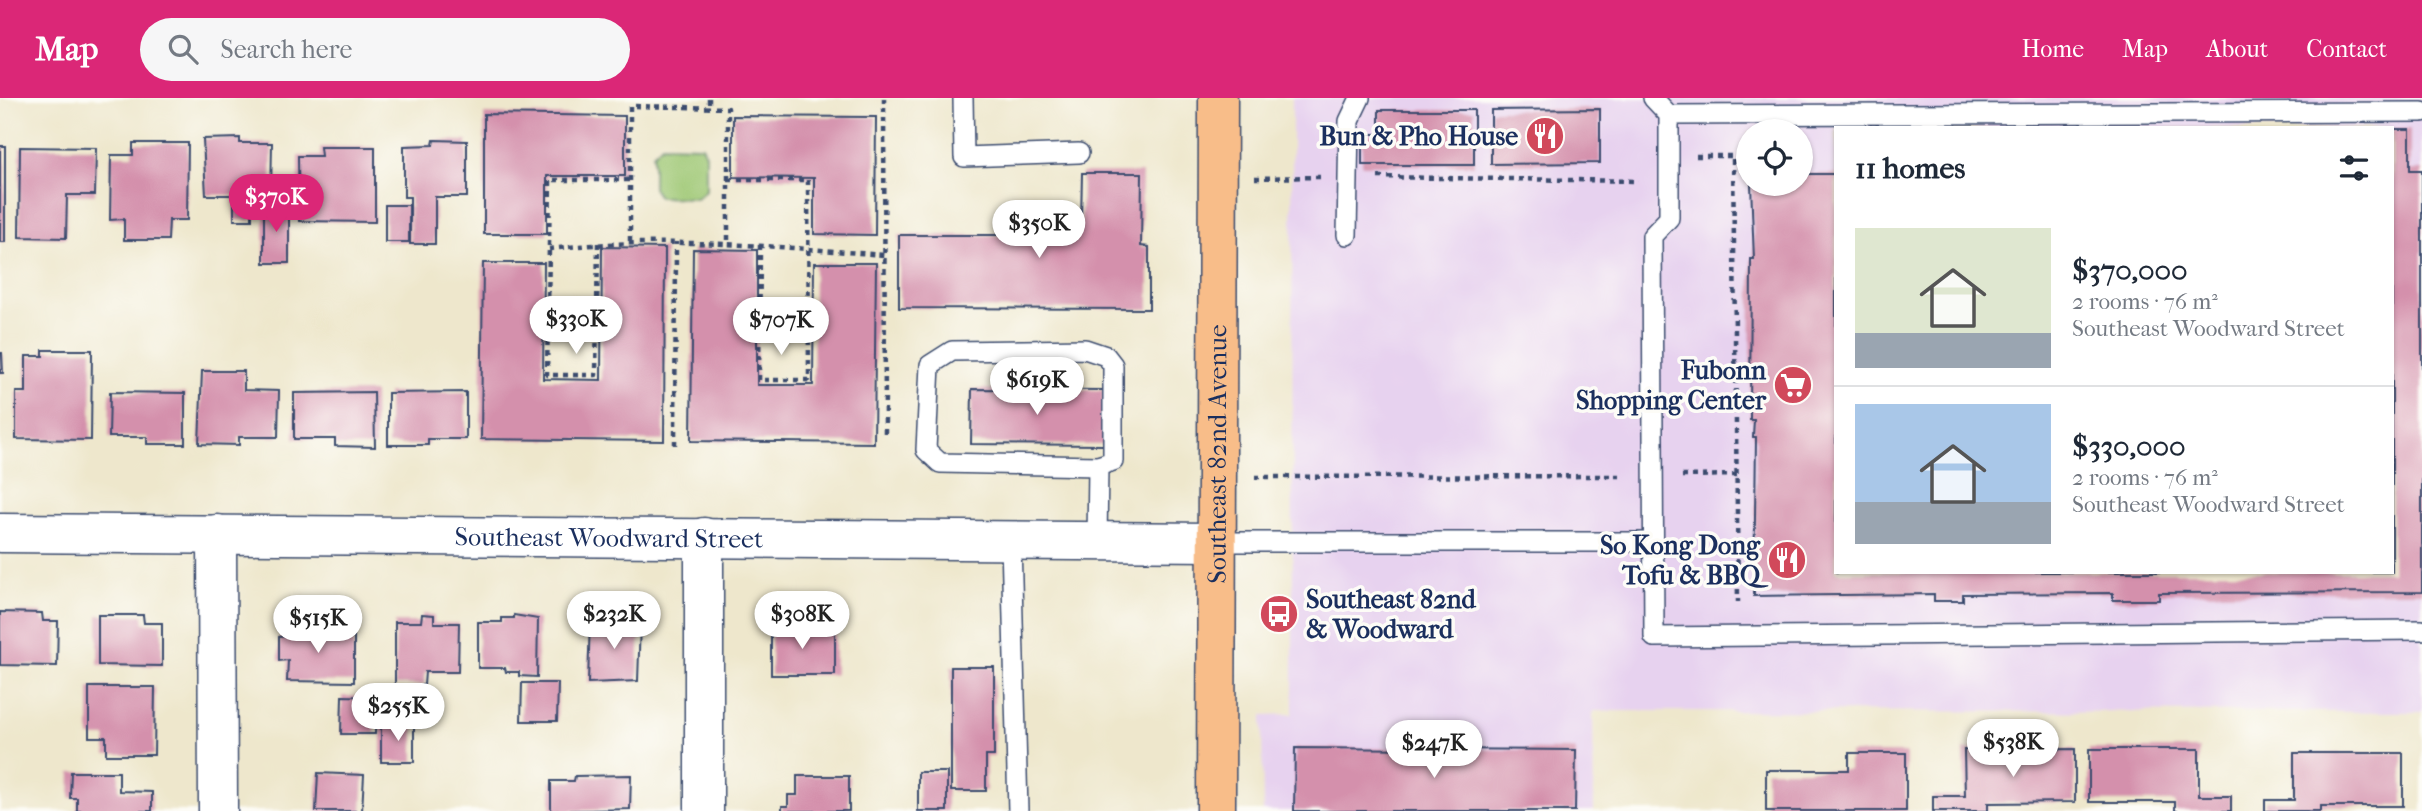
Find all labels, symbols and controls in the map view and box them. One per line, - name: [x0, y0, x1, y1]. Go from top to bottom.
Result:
- search box: [140, 18, 630, 81]
- text: Map: [35, 30, 98, 69]
- icon: search: [164, 30, 202, 68]
- text: Search here: [220, 34, 352, 65]
- text: Home: [2022, 35, 2084, 63]
- text: Map: [2122, 35, 2168, 63]
- text: About: [2206, 35, 2268, 63]
- text: Contact: [2306, 35, 2387, 63]
- restaurant icon: Bun & Pho House: [1524, 115, 1566, 157]
- map controls: [1736, 119, 1813, 196]
- button: locate: [1736, 119, 1813, 196]
- place label: Bun & Pho House: [1320, 121, 1518, 152]
- icon: filters: [2335, 149, 2373, 187]
- text: 11 homes: [1855, 151, 1965, 186]
- pin: $370K: [227, 174, 325, 234]
- text: $370K: [245, 183, 307, 210]
- pin: $350K: [990, 200, 1088, 260]
- text: $350K: [1008, 209, 1070, 236]
- text: $370,000: [2072, 253, 2188, 288]
- icon: home: [1911, 256, 1995, 340]
- text: 2 rooms · 76 m²: [2072, 288, 2218, 315]
- pin: $330K: [527, 296, 625, 356]
- pin: $707K: [732, 298, 830, 357]
- text: $330K: [546, 305, 606, 332]
- text: $707K: [749, 306, 813, 333]
- text: Southeast Woodward Street: [2072, 315, 2345, 342]
- street label: Southeast 82nd Avenue: [1202, 324, 1233, 584]
- place label: Fubonn Shopping Center: [1576, 355, 1767, 416]
- pin: $619K: [988, 358, 1086, 417]
- supermarket icon: Fubonn Shopping Center: [1772, 364, 1814, 406]
- text: $619K: [1006, 366, 1068, 393]
- text: $330,000: [2072, 429, 2186, 464]
- icon: home: [1911, 432, 1995, 516]
- text: 2 rooms · 76 m²: [2072, 464, 2218, 491]
- text: Southeast Woodward Street: [2072, 491, 2345, 518]
- street label: Southeast Woodward Street: [455, 521, 764, 555]
- place label: So Kong Dong Tofu & BBQ: [1600, 530, 1769, 591]
- restaurant icon: So Kong Dong Tofu & BBQ: [1766, 539, 1808, 581]
- place label: Southeast 82nd & Woodward: [1306, 584, 1477, 645]
- pin: $232K: [565, 592, 663, 651]
- pin: $308K: [753, 592, 851, 651]
- bus stop icon: Southeast 82nd & Woodward: [1258, 593, 1300, 635]
- pin: $515K: [269, 596, 367, 655]
- text: $232K: [583, 600, 645, 627]
- text: $308K: [770, 600, 834, 627]
- text: $515K: [289, 604, 347, 631]
- pin: $255K: [349, 684, 447, 743]
- text: $255K: [368, 692, 428, 719]
- pin: $247K: [1385, 720, 1483, 780]
- pin: $538K: [1964, 720, 2062, 779]
- text: $538K: [1983, 728, 2043, 755]
- text: $247K: [1401, 729, 1467, 756]

